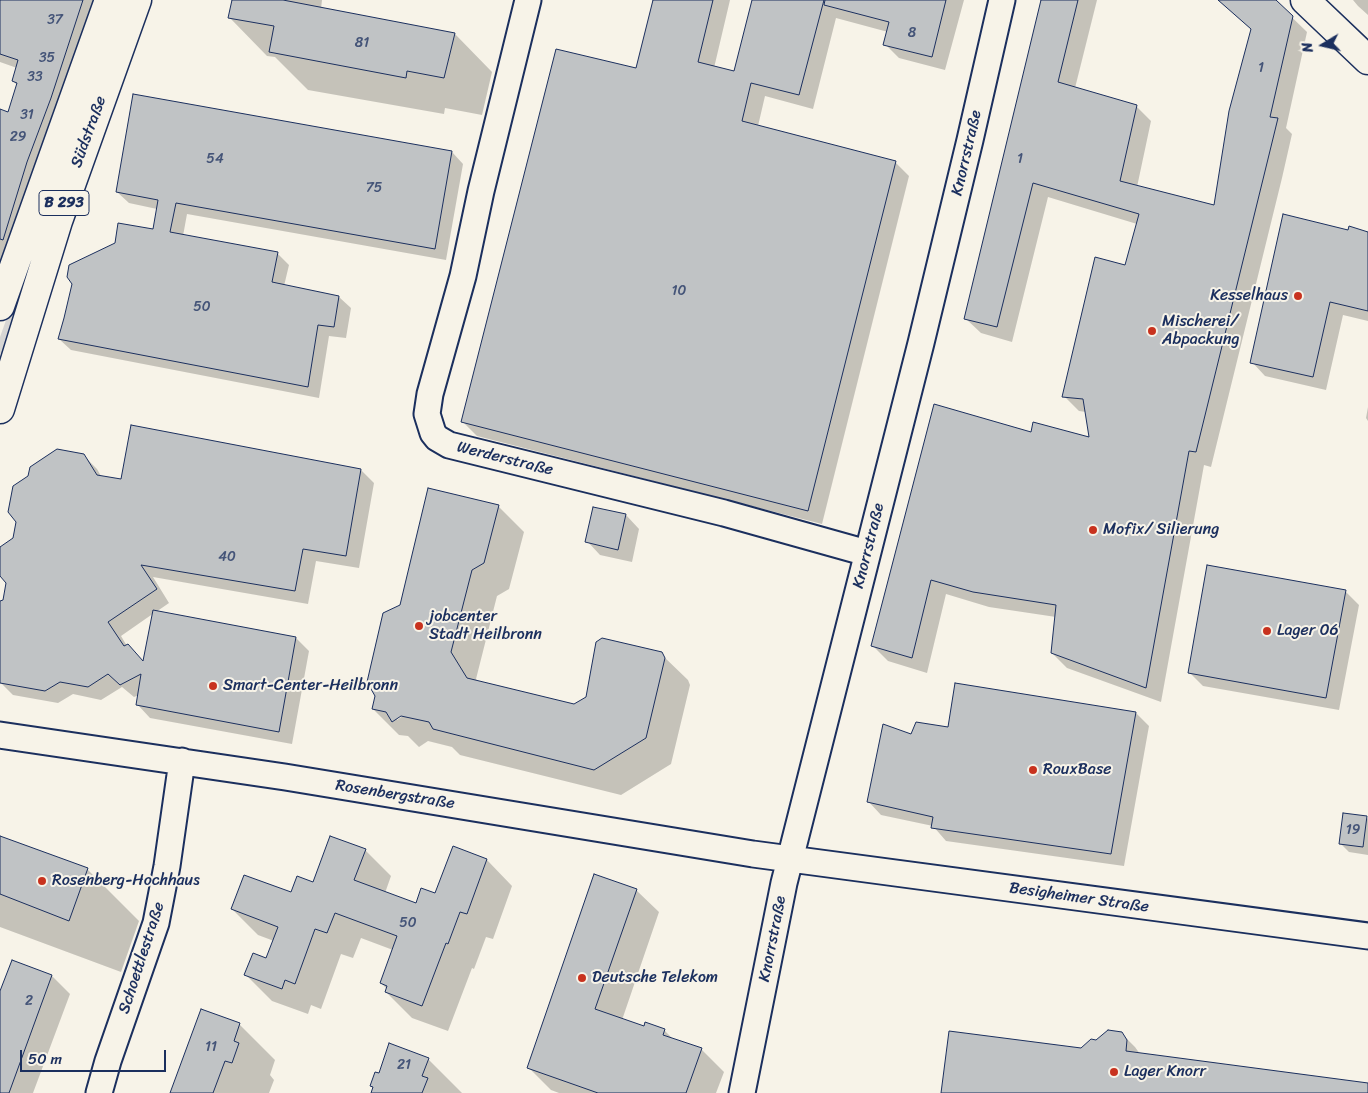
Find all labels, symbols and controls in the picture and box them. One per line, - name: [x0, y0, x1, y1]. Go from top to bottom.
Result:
- house number: 37: [47, 12, 63, 28]
- north arrow: [1298, 20, 1348, 70]
- house number: 8: [908, 25, 916, 41]
- house number: 81: [355, 35, 369, 51]
- text: N: [1295, 41, 1321, 54]
- house number: 35: [39, 50, 55, 66]
- house number: 1: [1258, 60, 1264, 76]
- house number: 33: [27, 69, 43, 85]
- street label: Südstraße: [67, 94, 111, 170]
- house number: 31: [20, 107, 34, 123]
- street label: Knorrstraße: [948, 108, 986, 198]
- house number: 29: [10, 129, 26, 145]
- house number: 54: [206, 151, 224, 167]
- house number: 1: [1017, 151, 1023, 167]
- house number: 75: [366, 180, 382, 196]
- road number: B 293: [39, 190, 89, 216]
- house number: 10: [672, 283, 686, 299]
- place label: Kesselhaus: [1210, 286, 1288, 306]
- marker: Kesselhaus: [1292, 290, 1304, 302]
- house number: 50: [193, 299, 211, 315]
- place label: Mischerei/ Abpackung: [1162, 312, 1240, 350]
- marker: Mischerei/ Abpackung: [1146, 325, 1158, 337]
- street label: Werderstraße: [455, 438, 555, 480]
- street label: Knorrstraße: [849, 501, 889, 591]
- place label: Mofix/ Silierung: [1103, 520, 1219, 540]
- marker: Mofix/ Silierung: [1087, 524, 1099, 536]
- house number: 40: [218, 549, 236, 565]
- place label: jobcenter Stadt Heilbronn: [429, 607, 542, 645]
- marker: jobcenter Stadt Heilbronn: [413, 620, 425, 632]
- place label: Lager 06: [1277, 621, 1339, 641]
- marker: Lager 06: [1261, 625, 1273, 637]
- place label: Smart-Center-Heilbronn: [223, 676, 398, 696]
- marker: Smart-Center-Heilbronn: [207, 680, 219, 692]
- place label: RouxBase: [1043, 760, 1111, 780]
- marker: RouxBase: [1027, 764, 1039, 776]
- street label: Rosenbergstraße: [334, 776, 456, 814]
- house number: 19: [1346, 822, 1360, 838]
- place label: Rosenberg-Hochhaus: [52, 871, 200, 891]
- marker: Rosenberg-Hochhaus: [36, 875, 48, 887]
- street label: Besigheimer Straße: [1008, 879, 1150, 917]
- street label: Knorrstraße: [755, 894, 791, 984]
- street label: Schoettlestraße: [115, 900, 169, 1016]
- house number: 50: [399, 915, 417, 931]
- place label: Deutsche Telekom: [592, 968, 718, 988]
- marker: Deutsche Telekom: [576, 972, 588, 984]
- house number: 2: [25, 993, 33, 1009]
- house number: 11: [205, 1039, 217, 1055]
- scale bar: [22, 1040, 169, 1072]
- text: 50 m: [28, 1046, 62, 1072]
- house number: 21: [397, 1057, 411, 1073]
- place label: Lager Knorr: [1124, 1062, 1206, 1082]
- marker: Lager Knorr: [1108, 1066, 1120, 1078]

